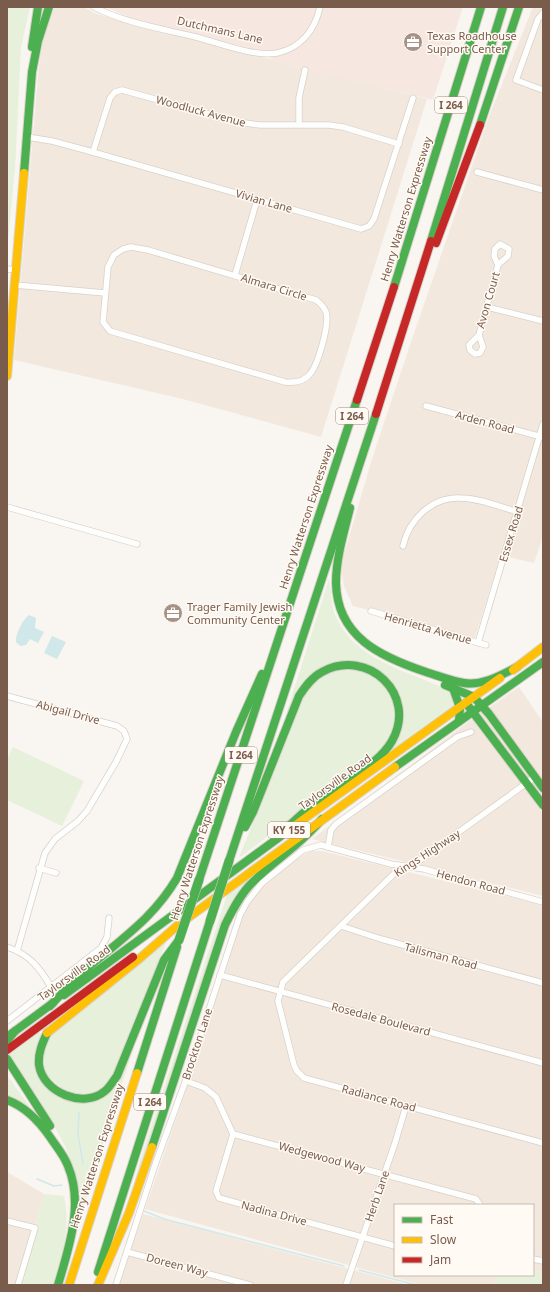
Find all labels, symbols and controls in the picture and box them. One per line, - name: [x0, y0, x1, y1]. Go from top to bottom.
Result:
- street label: Dutchmans Lane: [176, 12, 264, 47]
- place label: Texas Roadhouse Support Center: [427, 28, 517, 56]
- office icon: Texas Roadhouse Support Center: [402, 31, 424, 53]
- street label: Woodluck Avenue: [155, 91, 248, 130]
- road number: I 264: [435, 97, 467, 113]
- street label: Henry Watterson Expressway: [376, 134, 435, 283]
- street label: Vivian Lane: [234, 185, 294, 216]
- street label: Almara Circle: [239, 269, 309, 304]
- street label: Avon Court: [472, 270, 503, 330]
- street label: Arden Road: [454, 406, 516, 437]
- road number: I 264: [336, 408, 368, 424]
- street label: Henry Watterson Expressway: [275, 442, 336, 591]
- street label: Essex Road: [495, 504, 526, 564]
- place label: Trager Family Jewish Community Center: [187, 599, 292, 627]
- office icon: Trager Family Jewish Community Center: [162, 602, 184, 624]
- street label: Henrietta Avenue: [383, 608, 474, 647]
- street label: Abigail Drive: [35, 696, 102, 727]
- road number: I 264: [225, 747, 257, 763]
- street label: Taylorsville Road: [296, 750, 374, 813]
- street label: Henry Watterson Expressway: [166, 773, 227, 922]
- road number: KY 155: [268, 822, 310, 838]
- street label: Kings Highway: [391, 825, 463, 880]
- street label: Hendon Road: [435, 865, 507, 898]
- street label: Talisman Road: [403, 939, 479, 972]
- street label: Taylorsville Road: [35, 941, 113, 1004]
- street label: Rosedale Boulevard: [330, 998, 432, 1039]
- street label: Brockton Lane: [178, 1006, 215, 1082]
- street label: Radiance Road: [340, 1080, 418, 1115]
- street label: Henry Watterson Expressway: [66, 1081, 127, 1230]
- road number: I 264: [134, 1094, 166, 1110]
- street label: Wedgewood Way: [277, 1138, 367, 1175]
- street label: Herb Lane: [361, 1168, 392, 1224]
- street label: Nadina Drive: [240, 1197, 309, 1228]
- legend: [394, 1204, 534, 1276]
- text: Fast: [430, 1211, 454, 1228]
- text: Slow: [430, 1231, 457, 1248]
- street label: Doreen Way: [145, 1249, 210, 1280]
- text: Jam: [429, 1251, 451, 1268]

